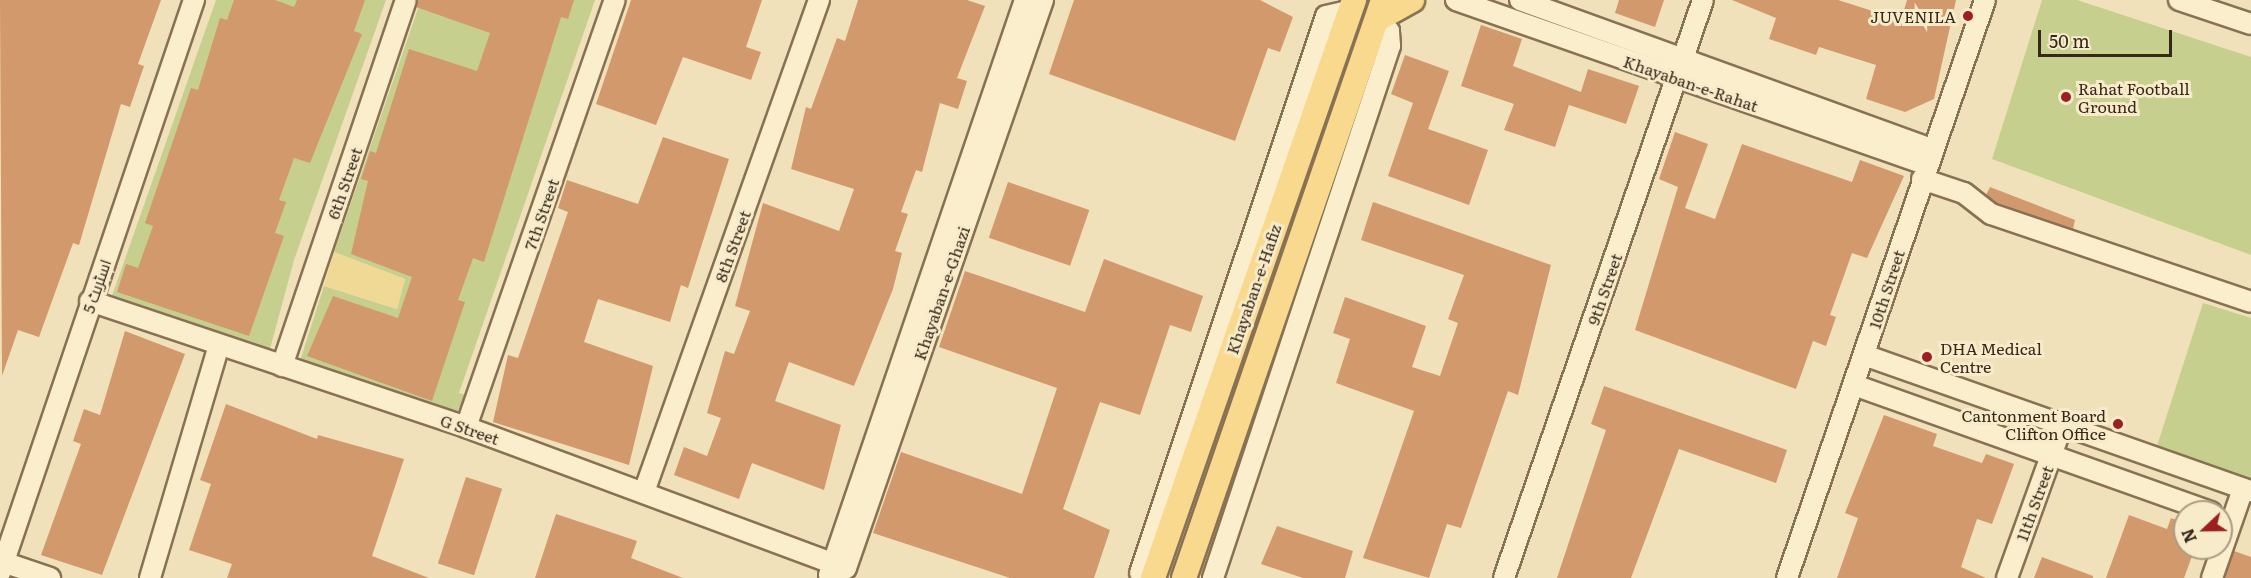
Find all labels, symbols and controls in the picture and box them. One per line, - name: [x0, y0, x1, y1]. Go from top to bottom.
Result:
- place label: JUVENILA: [1870, 6, 1956, 26]
- marker: JUVENILA: [1961, 9, 1975, 23]
- scale bar: [2041, 18, 2174, 56]
- text: 50 m: [2049, 27, 2090, 54]
- street label: Khayaban-e-Rahat: [1621, 51, 1761, 115]
- place label: Rahat Football Ground: [2078, 78, 2190, 116]
- marker: Rahat Football Ground: [2059, 90, 2073, 104]
- street label: 6th Street: [323, 145, 365, 221]
- street label: 7th Street: [520, 176, 562, 252]
- street label: 8th Street: [710, 208, 754, 284]
- street label: Khayaban-e-Hafiz: [1222, 222, 1284, 356]
- street label: Khayaban-e-Ghazi: [909, 224, 973, 362]
- street label: 10th Street: [1864, 247, 1908, 331]
- street label: 9th Street: [1583, 251, 1625, 327]
- street label: اسٹریٹ 5: [78, 257, 114, 315]
- place label: DHA Medical Centre: [1940, 338, 2042, 376]
- marker: DHA Medical Centre: [1918, 348, 1936, 366]
- place label: Cantonment Board Clifton Office: [1961, 405, 2106, 443]
- street label: G Street: [438, 410, 502, 448]
- marker: Cantonment Board Clifton Office: [2111, 417, 2125, 431]
- street label: 11th Street: [2011, 463, 2057, 543]
- north arrow: [2173, 500, 2233, 560]
- text: N: [2175, 525, 2202, 547]

